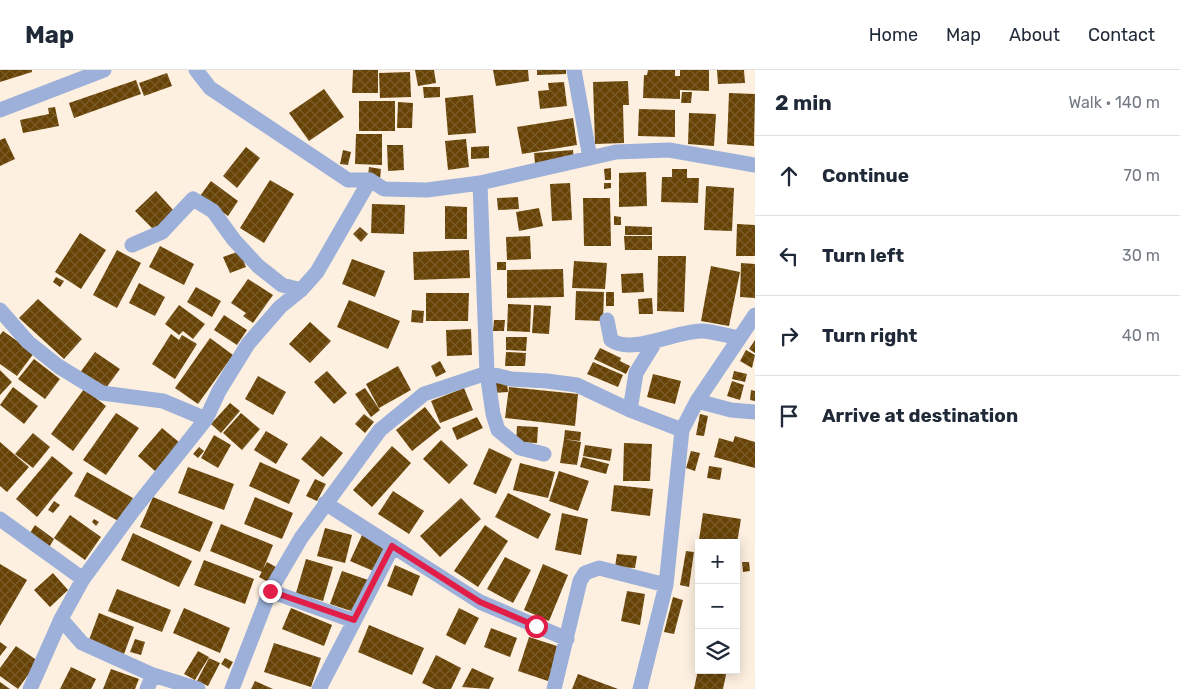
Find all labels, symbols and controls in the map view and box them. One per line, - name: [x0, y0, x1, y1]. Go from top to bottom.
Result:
- text: Map: [25, 21, 74, 49]
- text: Home: [869, 24, 918, 46]
- text: Map: [946, 24, 981, 46]
- text: About: [1009, 24, 1060, 46]
- text: Contact: [1088, 24, 1155, 46]
- text: 2 min: [775, 90, 832, 115]
- text: Walk · 140 m: [1069, 93, 1160, 112]
- icon: ahead: [775, 162, 803, 190]
- text: Continue: [822, 164, 909, 187]
- text: 70 m: [1123, 166, 1160, 185]
- icon: left: [775, 242, 803, 270]
- text: Turn left: [822, 244, 904, 267]
- text: 30 m: [1122, 246, 1160, 265]
- icon: right: [775, 322, 803, 350]
- text: Turn right: [822, 324, 917, 347]
- text: 40 m: [1122, 326, 1160, 345]
- icon: arrive: [775, 402, 803, 430]
- text: Arrive at destination: [822, 404, 1018, 427]
- map controls: [695, 539, 740, 674]
- button: +: [695, 539, 740, 584]
- route end: [259, 580, 282, 603]
- button: −: [695, 584, 740, 629]
- route start: [525, 615, 548, 638]
- button: layers: [695, 629, 740, 674]

